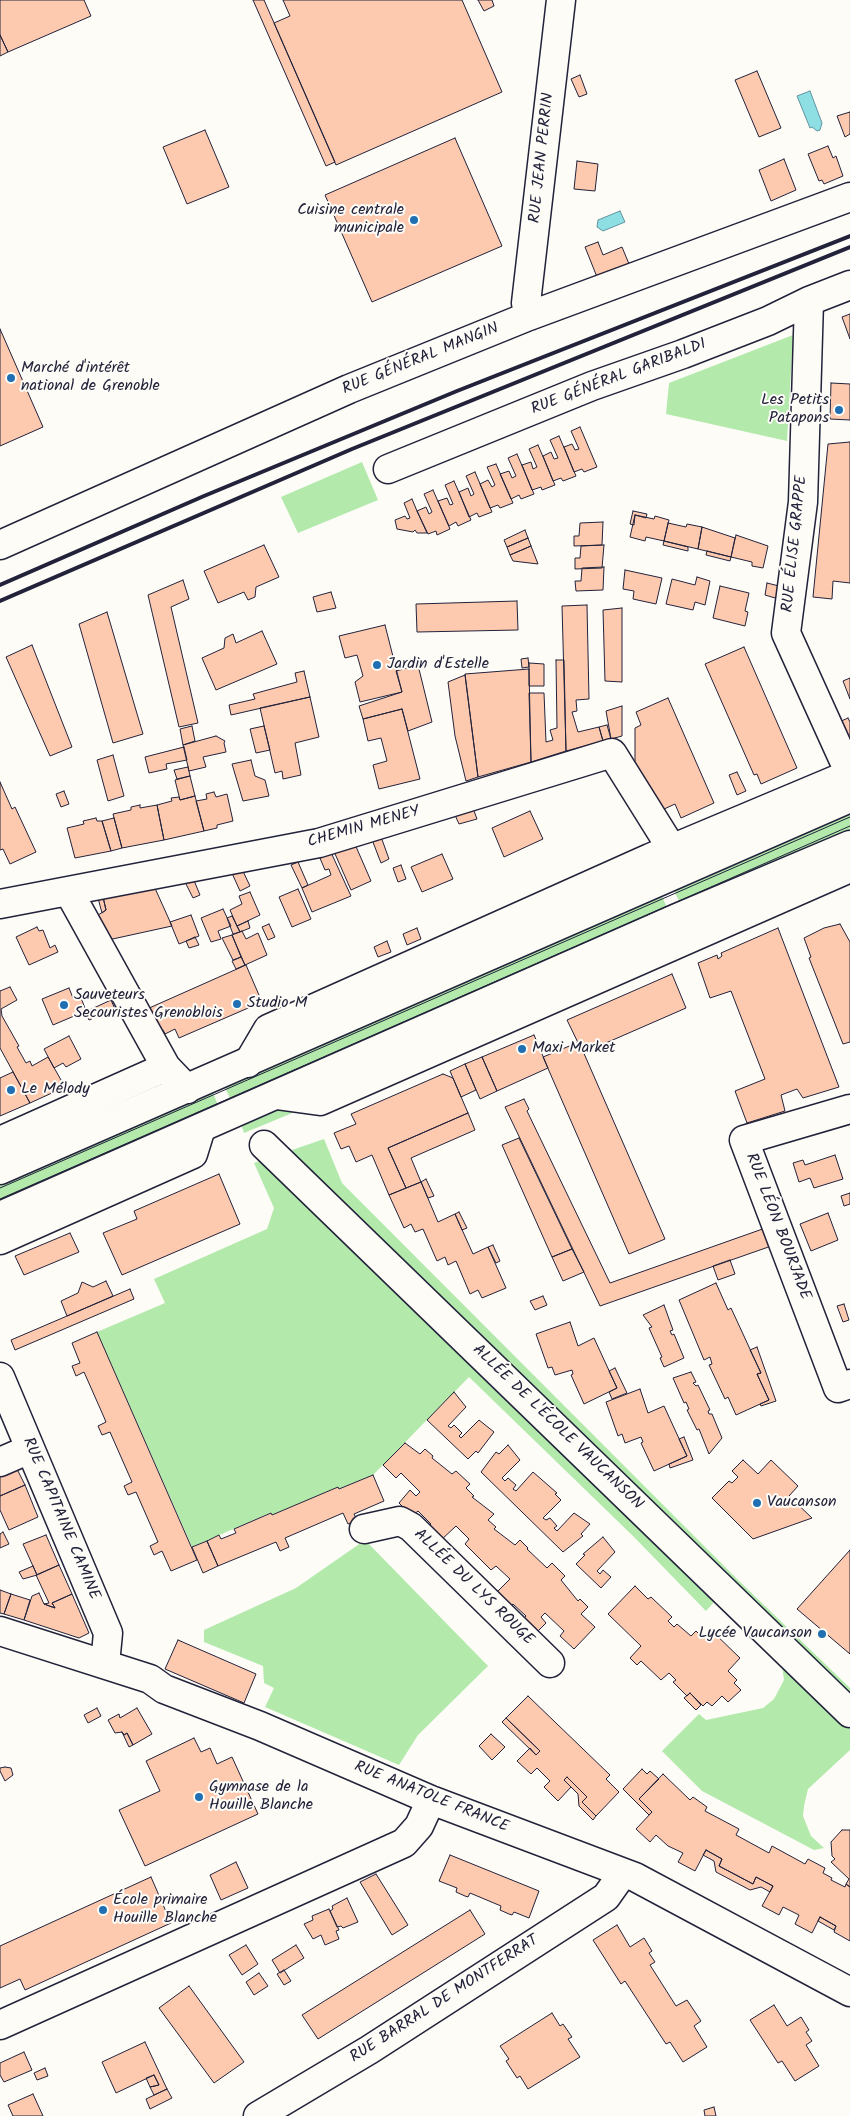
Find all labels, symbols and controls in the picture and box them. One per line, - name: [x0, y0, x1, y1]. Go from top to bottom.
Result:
- street label: RUE JEAN PERRIN: [527, 92, 559, 224]
- place label: Cuisine centrale municipale: [297, 201, 404, 239]
- marker: Cuisine centrale municipale: [408, 214, 420, 226]
- street label: RUE GÉNÉRAL MANGIN: [340, 320, 502, 400]
- street label: RUE GÉNÉRAL GARIBALDI: [529, 336, 709, 420]
- place label: Marché d'intérêt national de Grenoble: [21, 359, 160, 397]
- marker: Marché d'intérêt national de Grenoble: [5, 372, 17, 384]
- place label: Les Petits Patapons: [761, 391, 829, 429]
- marker: Les Petits Patapons: [833, 404, 845, 416]
- street label: RUE ÉLISE GRAPPE: [779, 475, 813, 613]
- place label: Jardin d'Estelle: [387, 655, 489, 675]
- marker: Jardin d'Estelle: [371, 659, 383, 671]
- street label: CHEMIN MENEY: [306, 803, 422, 853]
- place label: Sauveteurs Secouristes Grenoblois: [74, 986, 223, 1024]
- place label: Studio M: [247, 994, 307, 1014]
- marker: Studio M: [231, 998, 243, 1010]
- marker: Sauveteurs Secouristes Grenoblois: [58, 999, 70, 1011]
- place label: Maxi Market: [532, 1039, 616, 1059]
- marker: Maxi Market: [516, 1043, 528, 1055]
- place label: Le Mélody: [21, 1080, 90, 1100]
- marker: Le Mélody: [5, 1084, 17, 1096]
- street label: RUE LÉON BOURJADE: [740, 1151, 814, 1303]
- street label: ALLÉE DE L'ÉCOLE VAUCANSON: [468, 1341, 646, 1515]
- street label: RUE CAPITAINE CAMINE: [17, 1435, 103, 1603]
- place label: Vaucanson: [767, 1493, 836, 1513]
- marker: Vaucanson: [751, 1497, 763, 1509]
- street label: ALLÉE DU LYS ROUGE: [409, 1526, 537, 1650]
- place label: Lycée Vaucanson: [699, 1624, 812, 1644]
- marker: Lycée Vaucanson: [816, 1628, 828, 1640]
- street label: RUE ANATOLE FRANCE: [351, 1758, 511, 1838]
- place label: Gymnase de la Houille Blanche: [209, 1778, 313, 1816]
- marker: Gymnase de la Houille Blanche: [193, 1791, 205, 1803]
- place label: École primaire Houille Blanche: [113, 1891, 217, 1929]
- marker: École primaire Houille Blanche: [97, 1904, 109, 1916]
- street label: RUE BARRAL DE MONTFERRAT: [347, 1932, 543, 2068]

